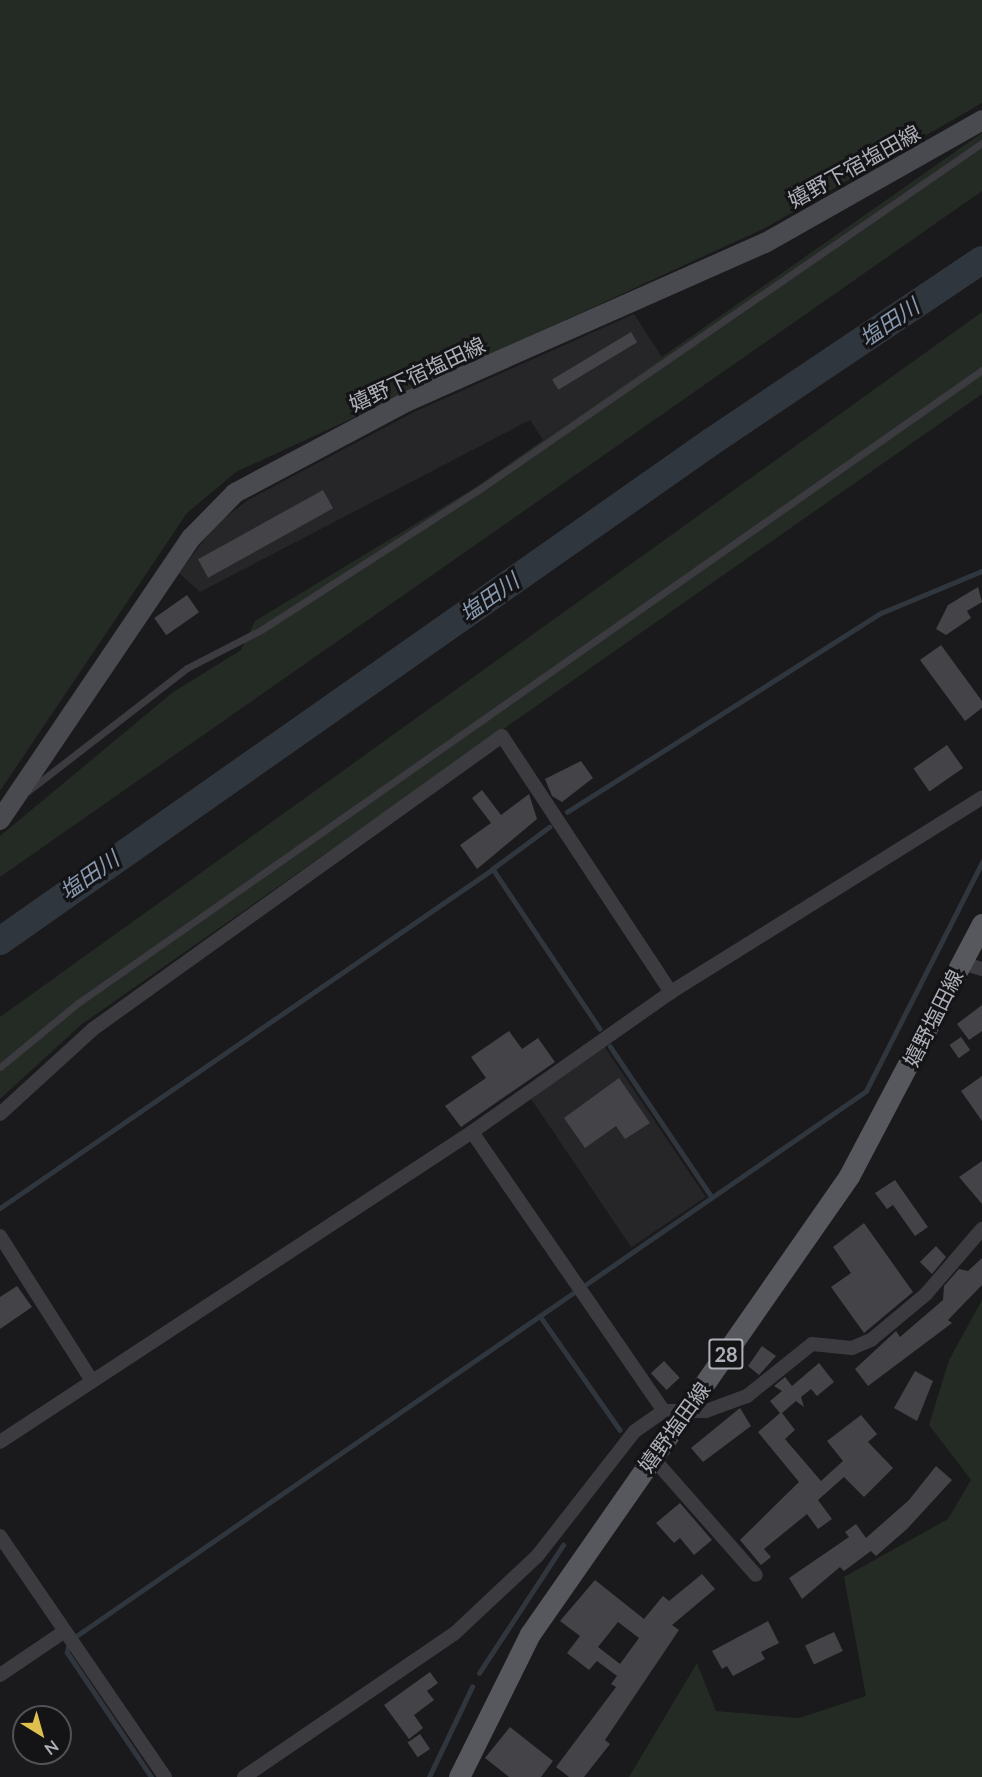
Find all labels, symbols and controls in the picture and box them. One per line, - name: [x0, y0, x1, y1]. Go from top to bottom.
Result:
- street label: 嬉野下宿塩田線: [784, 119, 924, 213]
- water label: 塩田川: [854, 293, 924, 351]
- street label: 嬉野下宿塩田線: [345, 332, 489, 416]
- water label: 塩田川: [454, 567, 524, 627]
- water label: 塩田川: [54, 845, 124, 905]
- street label: 嬉野塩田線: [898, 966, 968, 1070]
- road number: 28: [708, 1337, 744, 1371]
- street label: 嬉野塩田線: [633, 1377, 715, 1477]
- north arrow: [12, 1705, 72, 1765]
- text: N: [41, 1737, 63, 1759]

